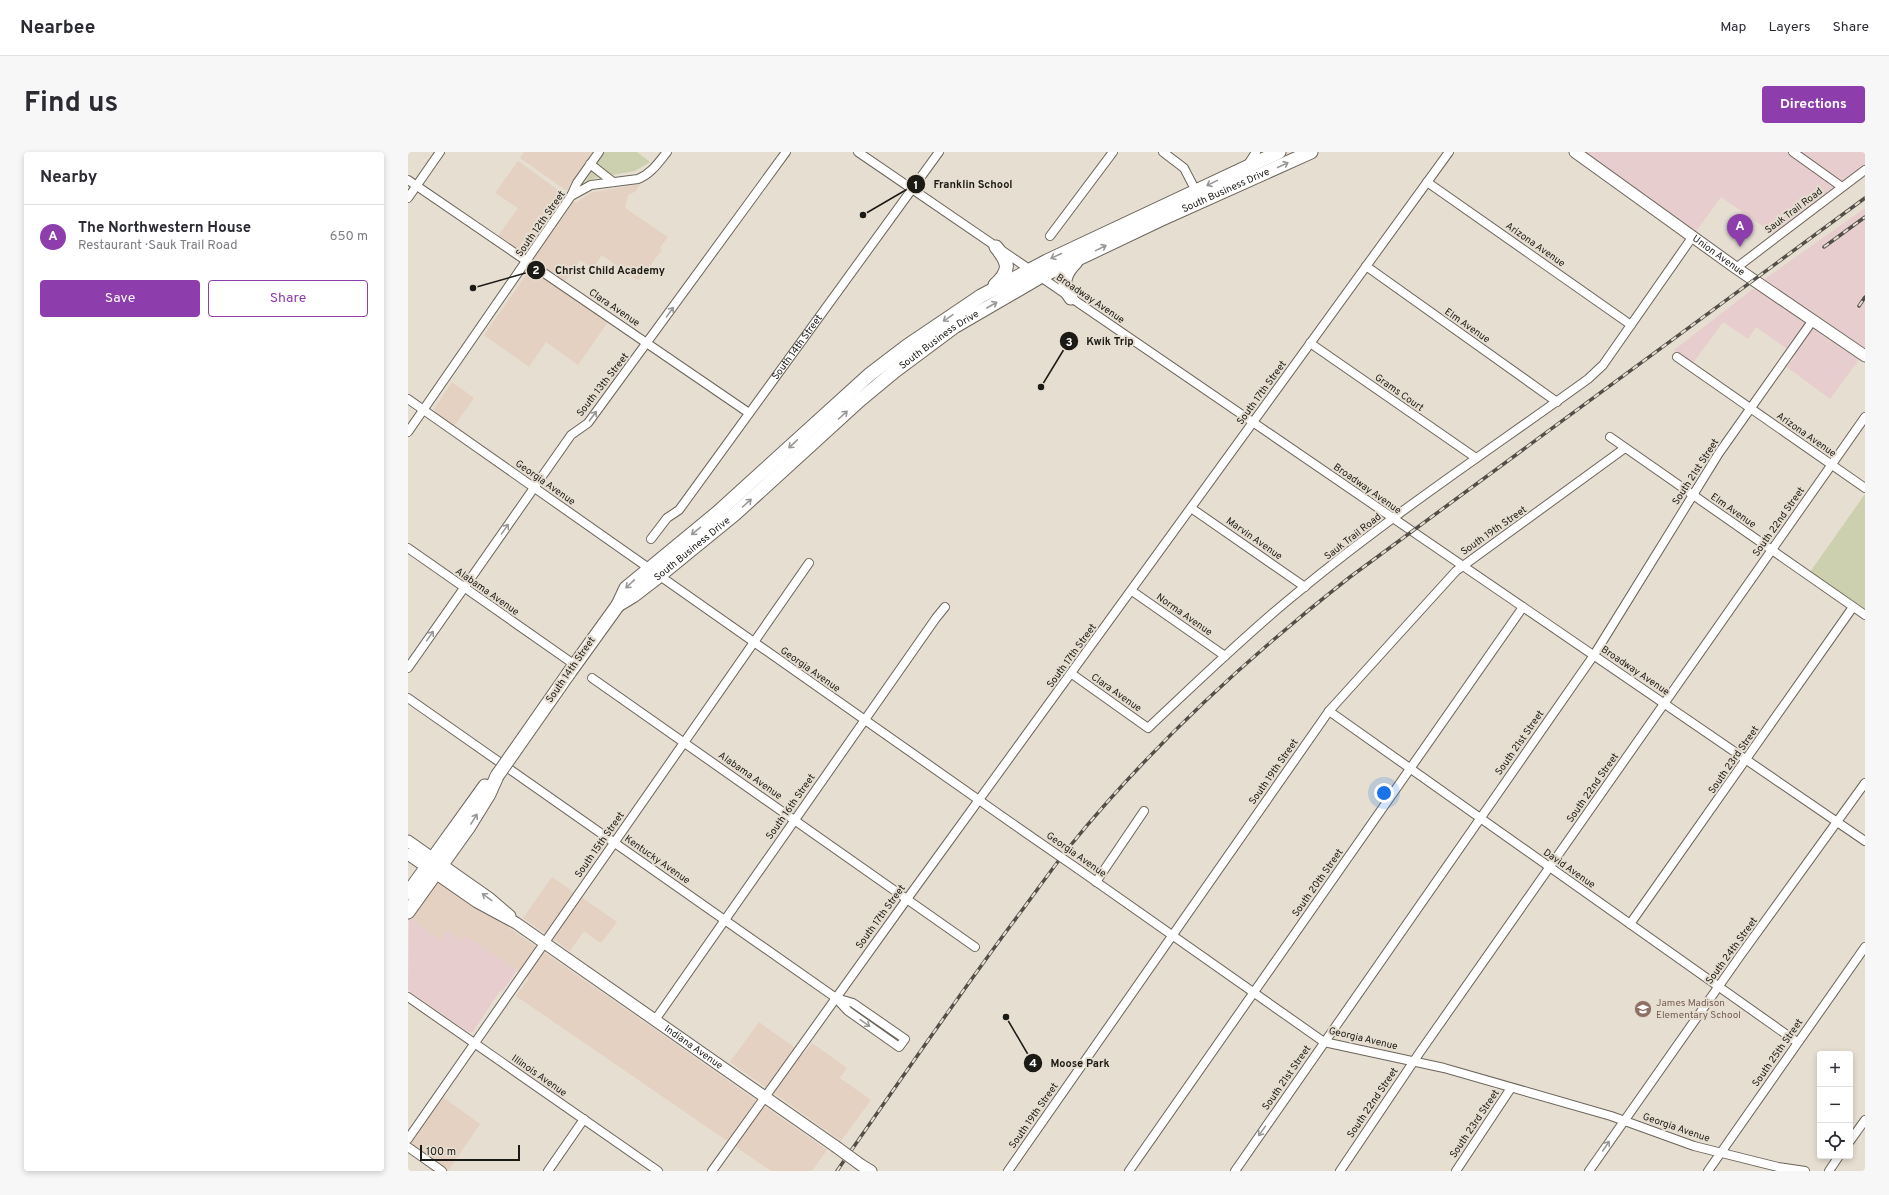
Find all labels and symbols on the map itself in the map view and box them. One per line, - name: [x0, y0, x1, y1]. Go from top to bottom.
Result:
- one-way arrow: [1276, 161, 1288, 168]
- street label: South Business Drive: [1180, 165, 1272, 216]
- callout: Franklin School: [906, 173, 1021, 196]
- text: 1: [914, 178, 918, 194]
- text: Franklin School: [933, 178, 1013, 192]
- one-way arrow: [1206, 180, 1218, 187]
- street label: Sauk Trail Road: [1763, 185, 1825, 237]
- street label: South 12th Street: [513, 188, 569, 259]
- pin: A: [1727, 214, 1753, 247]
- street label: Arizona Avenue: [1503, 220, 1567, 270]
- street label: Union Avenue: [1690, 232, 1747, 279]
- one-way arrow: [1095, 244, 1107, 251]
- one-way arrow: [1050, 253, 1062, 260]
- callout: Christ Child Academy: [526, 258, 673, 281]
- text: 2: [532, 263, 540, 279]
- text: Christ Child Academy: [555, 264, 665, 278]
- street label: Broadway Avenue: [1053, 271, 1127, 327]
- street label: Clara Avenue: [586, 286, 642, 330]
- one-way arrow: [986, 301, 998, 309]
- street label: Elm Avenue: [1442, 306, 1492, 346]
- one-way arrow: [666, 307, 674, 318]
- street label: South Business Drive: [896, 307, 981, 372]
- street label: South 14th Street: [769, 312, 825, 382]
- one-way arrow: [943, 314, 954, 322]
- callout: Kwik Trip: [1059, 330, 1142, 353]
- text: 3: [1065, 335, 1073, 351]
- text: Kwik Trip: [1086, 335, 1134, 349]
- street label: South 13th Street: [574, 350, 632, 419]
- street label: South 17th Street: [1234, 358, 1290, 428]
- street label: Grams Court: [1372, 371, 1426, 415]
- street label: Arizona Avenue: [1774, 410, 1838, 460]
- one-way arrow: [589, 411, 597, 422]
- one-way arrow: [838, 411, 848, 420]
- street label: South 21st Street: [1670, 436, 1722, 508]
- one-way arrow: [788, 440, 798, 449]
- street label: Georgia Avenue: [512, 457, 578, 509]
- street label: Broadway Avenue: [1331, 461, 1403, 517]
- street label: South 22nd Street: [1750, 484, 1808, 559]
- street label: Elm Avenue: [1708, 491, 1758, 531]
- one-way arrow: [742, 498, 752, 508]
- street label: South 19th Street: [1459, 503, 1530, 559]
- street label: Sauk Trail Road: [1322, 511, 1384, 563]
- street label: South Business Drive: [651, 514, 733, 584]
- street label: Marvin Avenue: [1223, 515, 1285, 563]
- one-way arrow: [501, 524, 509, 535]
- one-way arrow: [691, 526, 701, 535]
- street label: Alabama Avenue: [453, 565, 521, 619]
- one-way arrow: [625, 580, 635, 589]
- street label: Norma Avenue: [1153, 591, 1215, 639]
- street label: South 17th Street: [1044, 621, 1100, 691]
- one-way arrow: [426, 630, 434, 641]
- street label: South 14th Street: [543, 634, 599, 705]
- street label: Broadway Avenue: [1598, 643, 1672, 699]
- street label: Georgia Avenue: [777, 644, 843, 696]
- street label: Clara Avenue: [1088, 671, 1144, 715]
- street label: South 21st Street: [1493, 708, 1547, 778]
- street label: South 23rd Street: [1706, 723, 1762, 796]
- street label: South 19th Street: [1246, 736, 1302, 807]
- street label: Alabama Avenue: [716, 749, 784, 803]
- street label: South 22nd Street: [1564, 750, 1622, 825]
- street label: South 16th Street: [763, 771, 819, 842]
- your location: [1374, 783, 1394, 803]
- street label: South 15th Street: [572, 809, 628, 881]
- one-way arrow: [470, 813, 478, 825]
- street label: Georgia Avenue: [1043, 829, 1109, 881]
- street label: Kentucky Avenue: [622, 833, 692, 887]
- street label: South 20th Street: [1290, 846, 1346, 920]
- street label: David Avenue: [1540, 846, 1598, 892]
- street label: South 17th Street: [853, 882, 909, 952]
- one-way arrow: [482, 893, 493, 901]
- street label: South 24th Street: [1703, 915, 1761, 987]
- place label: James Madison Elementary School: [1656, 997, 1741, 1022]
- school or university icon: James Madison Elementary School: [1633, 999, 1653, 1019]
- street label: South 25th Street: [1750, 1016, 1806, 1090]
- one-way arrow: [859, 1019, 870, 1027]
- street label: Indiana Avenue: [662, 1022, 725, 1072]
- street label: Georgia Avenue: [1327, 1025, 1399, 1053]
- street label: South 21st Street: [1260, 1043, 1314, 1113]
- callout: Moose Park: [1023, 1051, 1118, 1074]
- street label: Illinois Avenue: [509, 1052, 569, 1100]
- text: 4: [1029, 1056, 1037, 1072]
- text: Moose Park: [1050, 1057, 1110, 1071]
- street label: South 22nd Street: [1345, 1065, 1401, 1141]
- street label: South 19th Street: [1006, 1080, 1062, 1151]
- street label: South 23rd Street: [1447, 1087, 1503, 1161]
- street label: Georgia Avenue: [1641, 1110, 1711, 1146]
- one-way arrow: [1258, 1126, 1266, 1137]
- one-way arrow: [1602, 1141, 1610, 1152]
- scale bar: [420, 1143, 520, 1162]

